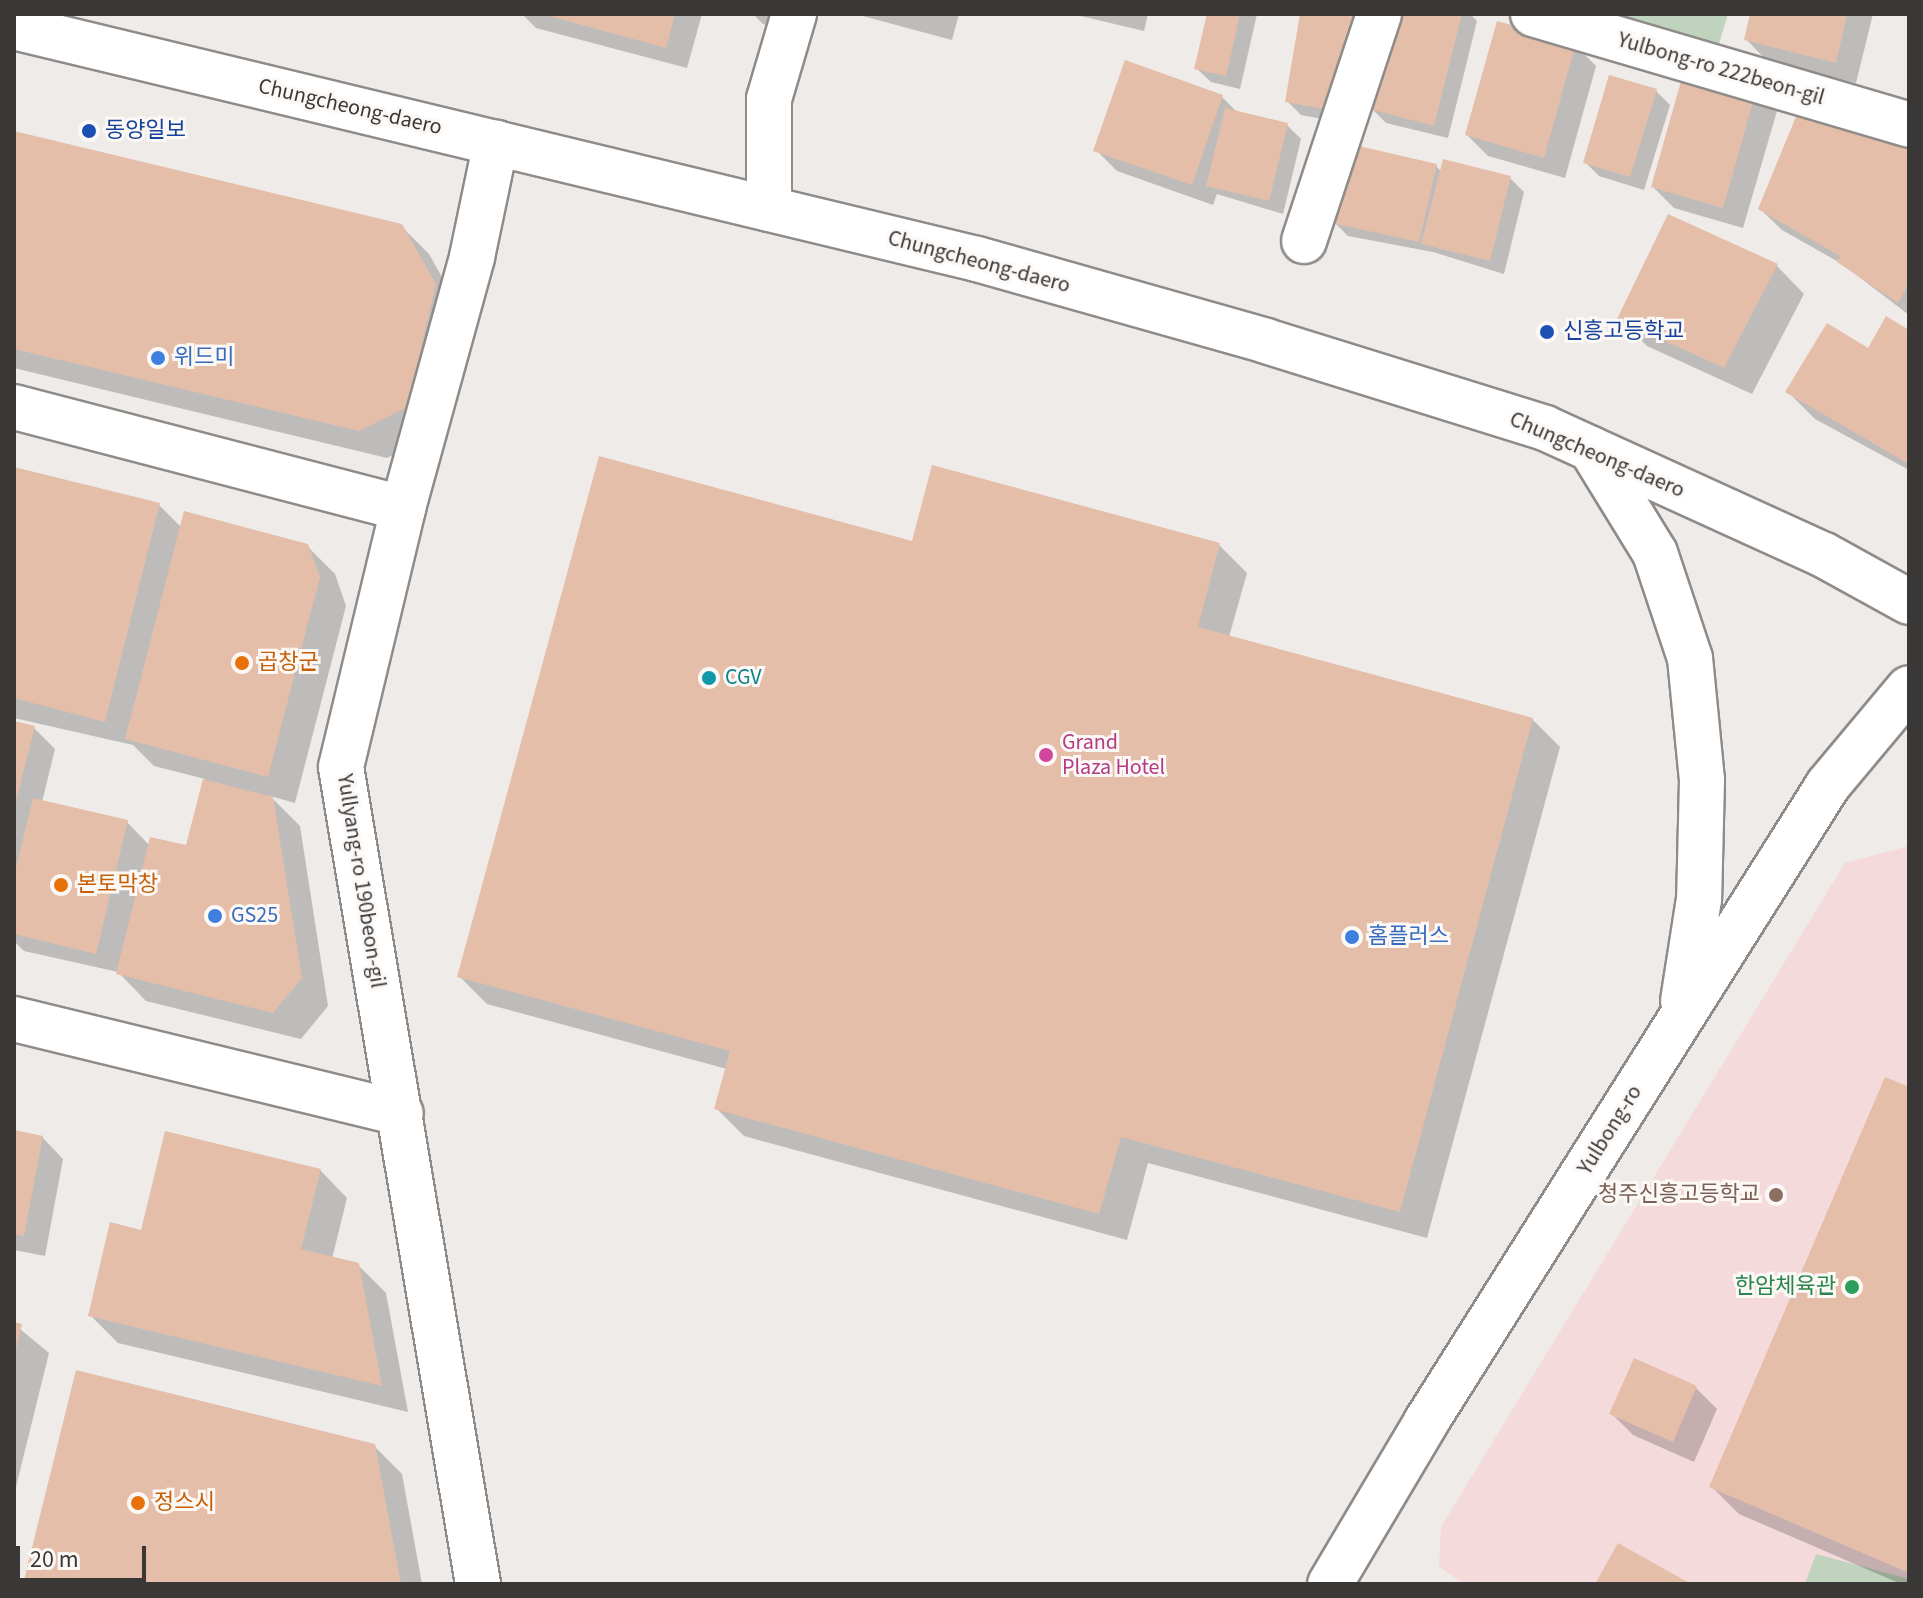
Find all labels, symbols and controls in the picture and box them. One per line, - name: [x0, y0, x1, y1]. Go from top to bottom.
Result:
- street label: Yulbong-ro 222beon-gil: [1615, 27, 1827, 111]
- street label: Chungcheong-daero: [256, 73, 444, 141]
- place label: 동양일보: [105, 118, 186, 144]
- marker: 동양일보: [80, 122, 98, 140]
- street label: Chungcheong-daero: [885, 225, 1073, 299]
- place label: 신흥고등학교: [1563, 319, 1684, 345]
- marker: 신흥고등학교: [1538, 323, 1556, 341]
- place label: 위드미: [174, 345, 235, 371]
- marker: 위드미: [149, 349, 167, 367]
- street label: Chungcheong-daero: [1505, 406, 1689, 504]
- place label: 곱창군: [258, 650, 319, 676]
- marker: 곱창군: [233, 654, 251, 672]
- place label: CGV: [725, 665, 762, 691]
- marker: CGV: [700, 669, 718, 687]
- place label: Grand Plaza Hotel: [1062, 729, 1165, 780]
- marker: Grand Plaza Hotel: [1037, 746, 1055, 764]
- street label: Yullyang-ro 190beon-gil: [331, 772, 391, 990]
- place label: 본토막창: [77, 872, 158, 898]
- marker: 본토막창: [52, 876, 70, 894]
- place label: GS25: [231, 903, 278, 929]
- marker: GS25: [206, 907, 224, 925]
- place label: 홈플러스: [1368, 924, 1449, 950]
- marker: 홈플러스: [1343, 928, 1361, 946]
- street label: Yulbong-ro: [1572, 1080, 1648, 1180]
- place label: 청주신흥고등학교: [1598, 1182, 1760, 1208]
- marker: 청주신흥고등학교: [1767, 1186, 1785, 1204]
- place label: 한암체육관: [1735, 1274, 1836, 1300]
- marker: 한암체육관: [1843, 1278, 1861, 1296]
- place label: 정스시: [154, 1490, 215, 1516]
- marker: 정스시: [129, 1494, 147, 1512]
- scale bar: [20, 1530, 150, 1580]
- text: 20 m: [30, 1542, 79, 1577]

